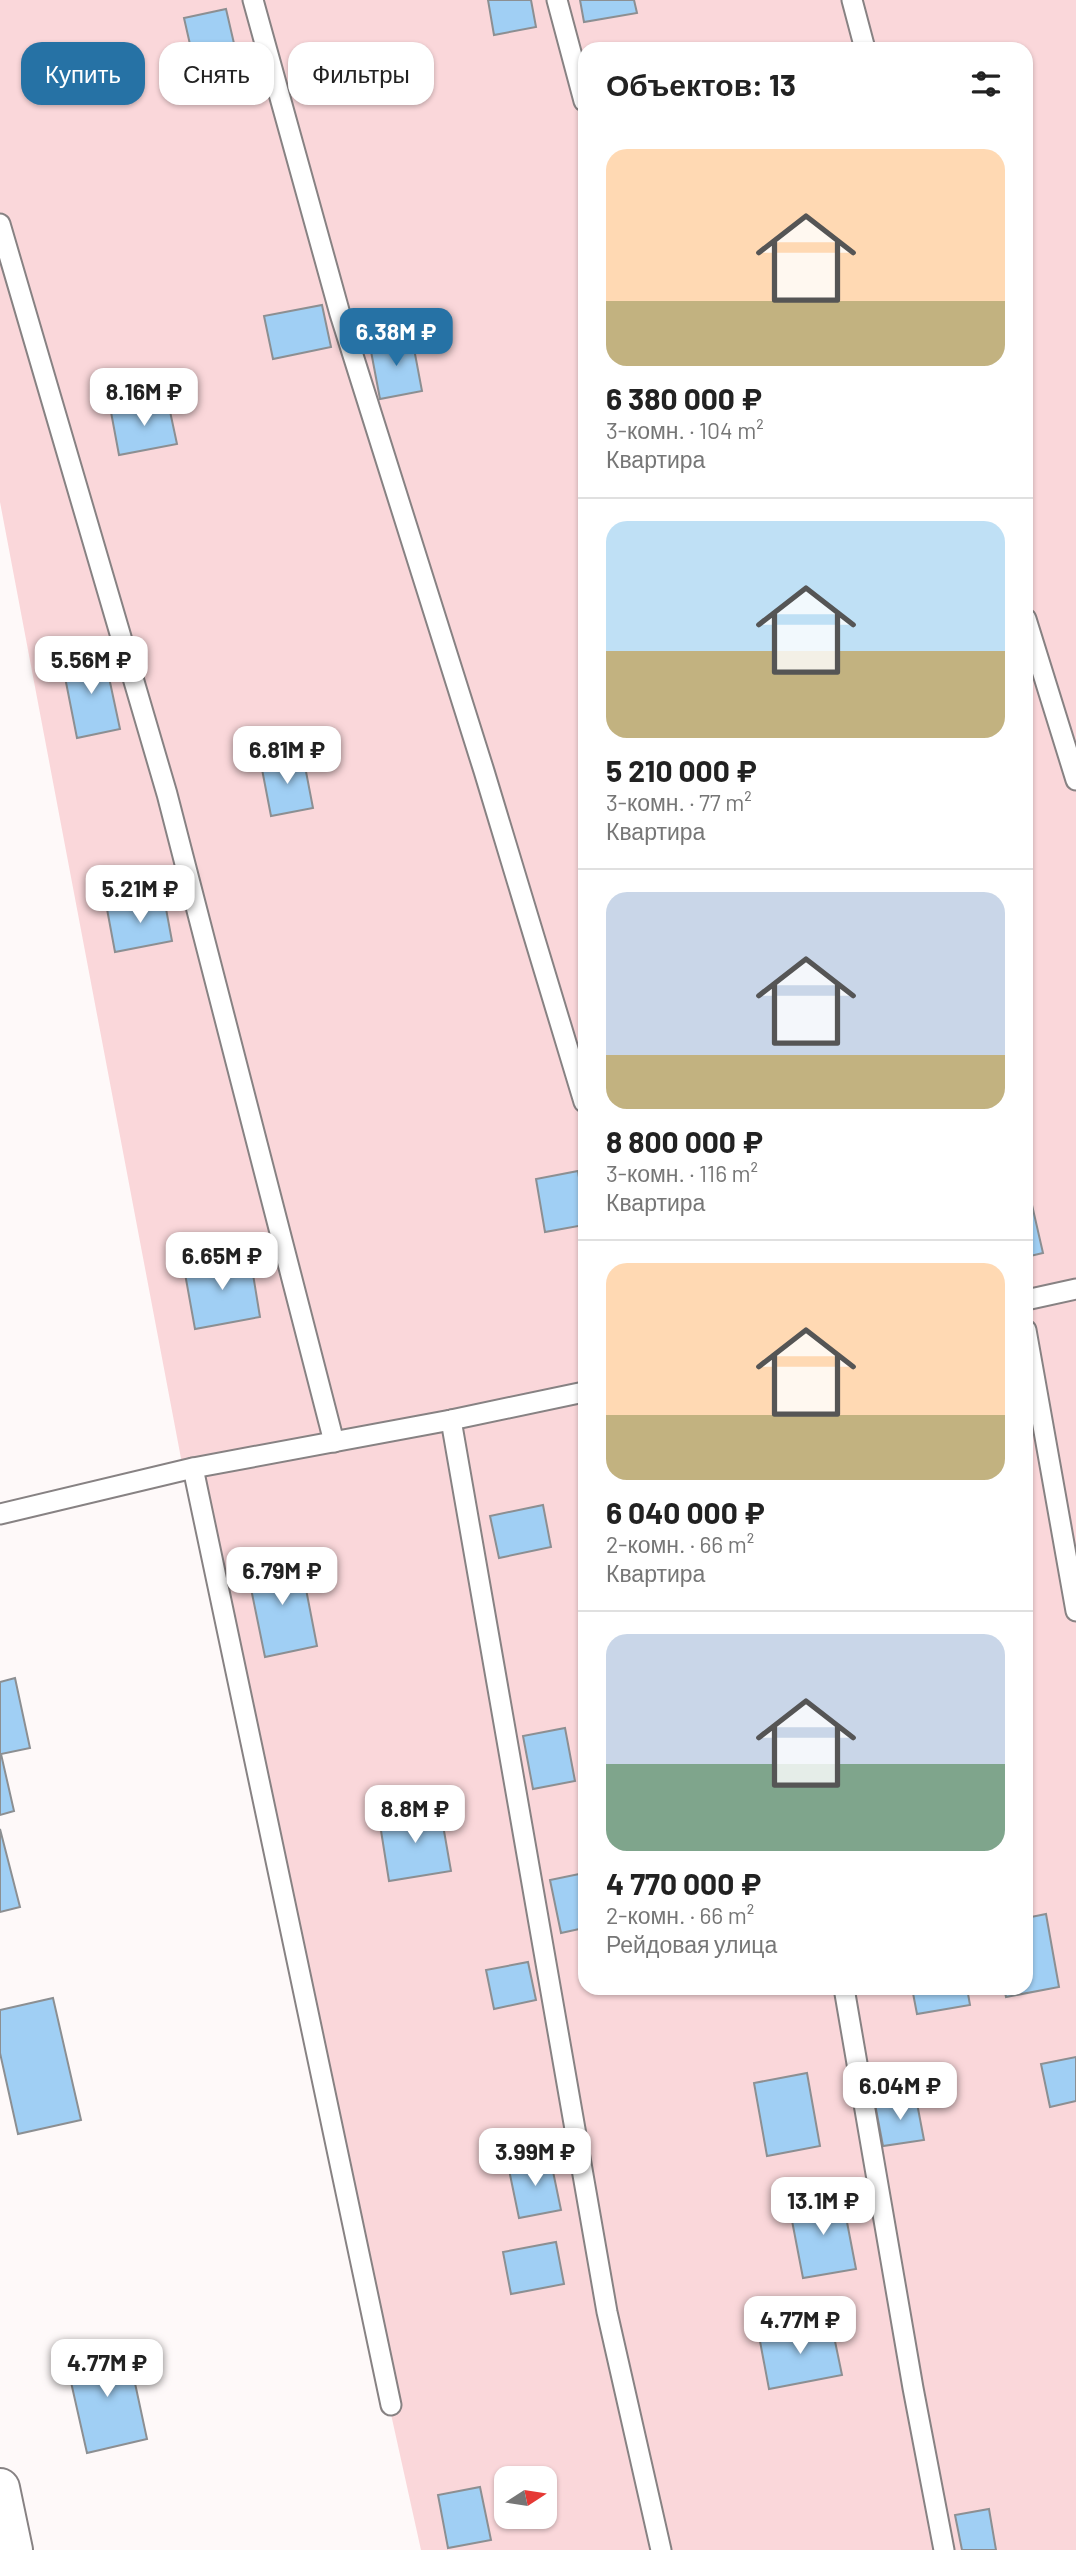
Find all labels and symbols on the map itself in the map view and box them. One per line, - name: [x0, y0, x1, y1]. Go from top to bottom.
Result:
- pin: 6.38M ₽: [331, 308, 461, 368]
- pin: 8.16M ₽: [79, 368, 209, 428]
- pin: 5.56M ₽: [26, 636, 156, 696]
- pin: 6.81M ₽: [222, 726, 352, 786]
- pin: 5.21M ₽: [75, 866, 205, 925]
- pin: 6.65M ₽: [157, 1232, 287, 1292]
- pin: 6.79M ₽: [217, 1548, 347, 1607]
- pin: 8.8M ₽: [358, 1786, 472, 1845]
- pin: 6.04M ₽: [835, 2062, 965, 2122]
- pin: 3.99M ₽: [470, 2128, 600, 2188]
- pin: 13.1M ₽: [758, 2178, 888, 2237]
- pin: 4.77M ₽: [735, 2296, 865, 2356]
- pin: 4.77M ₽: [42, 2340, 172, 2399]
- north arrow: [494, 2466, 556, 2529]

